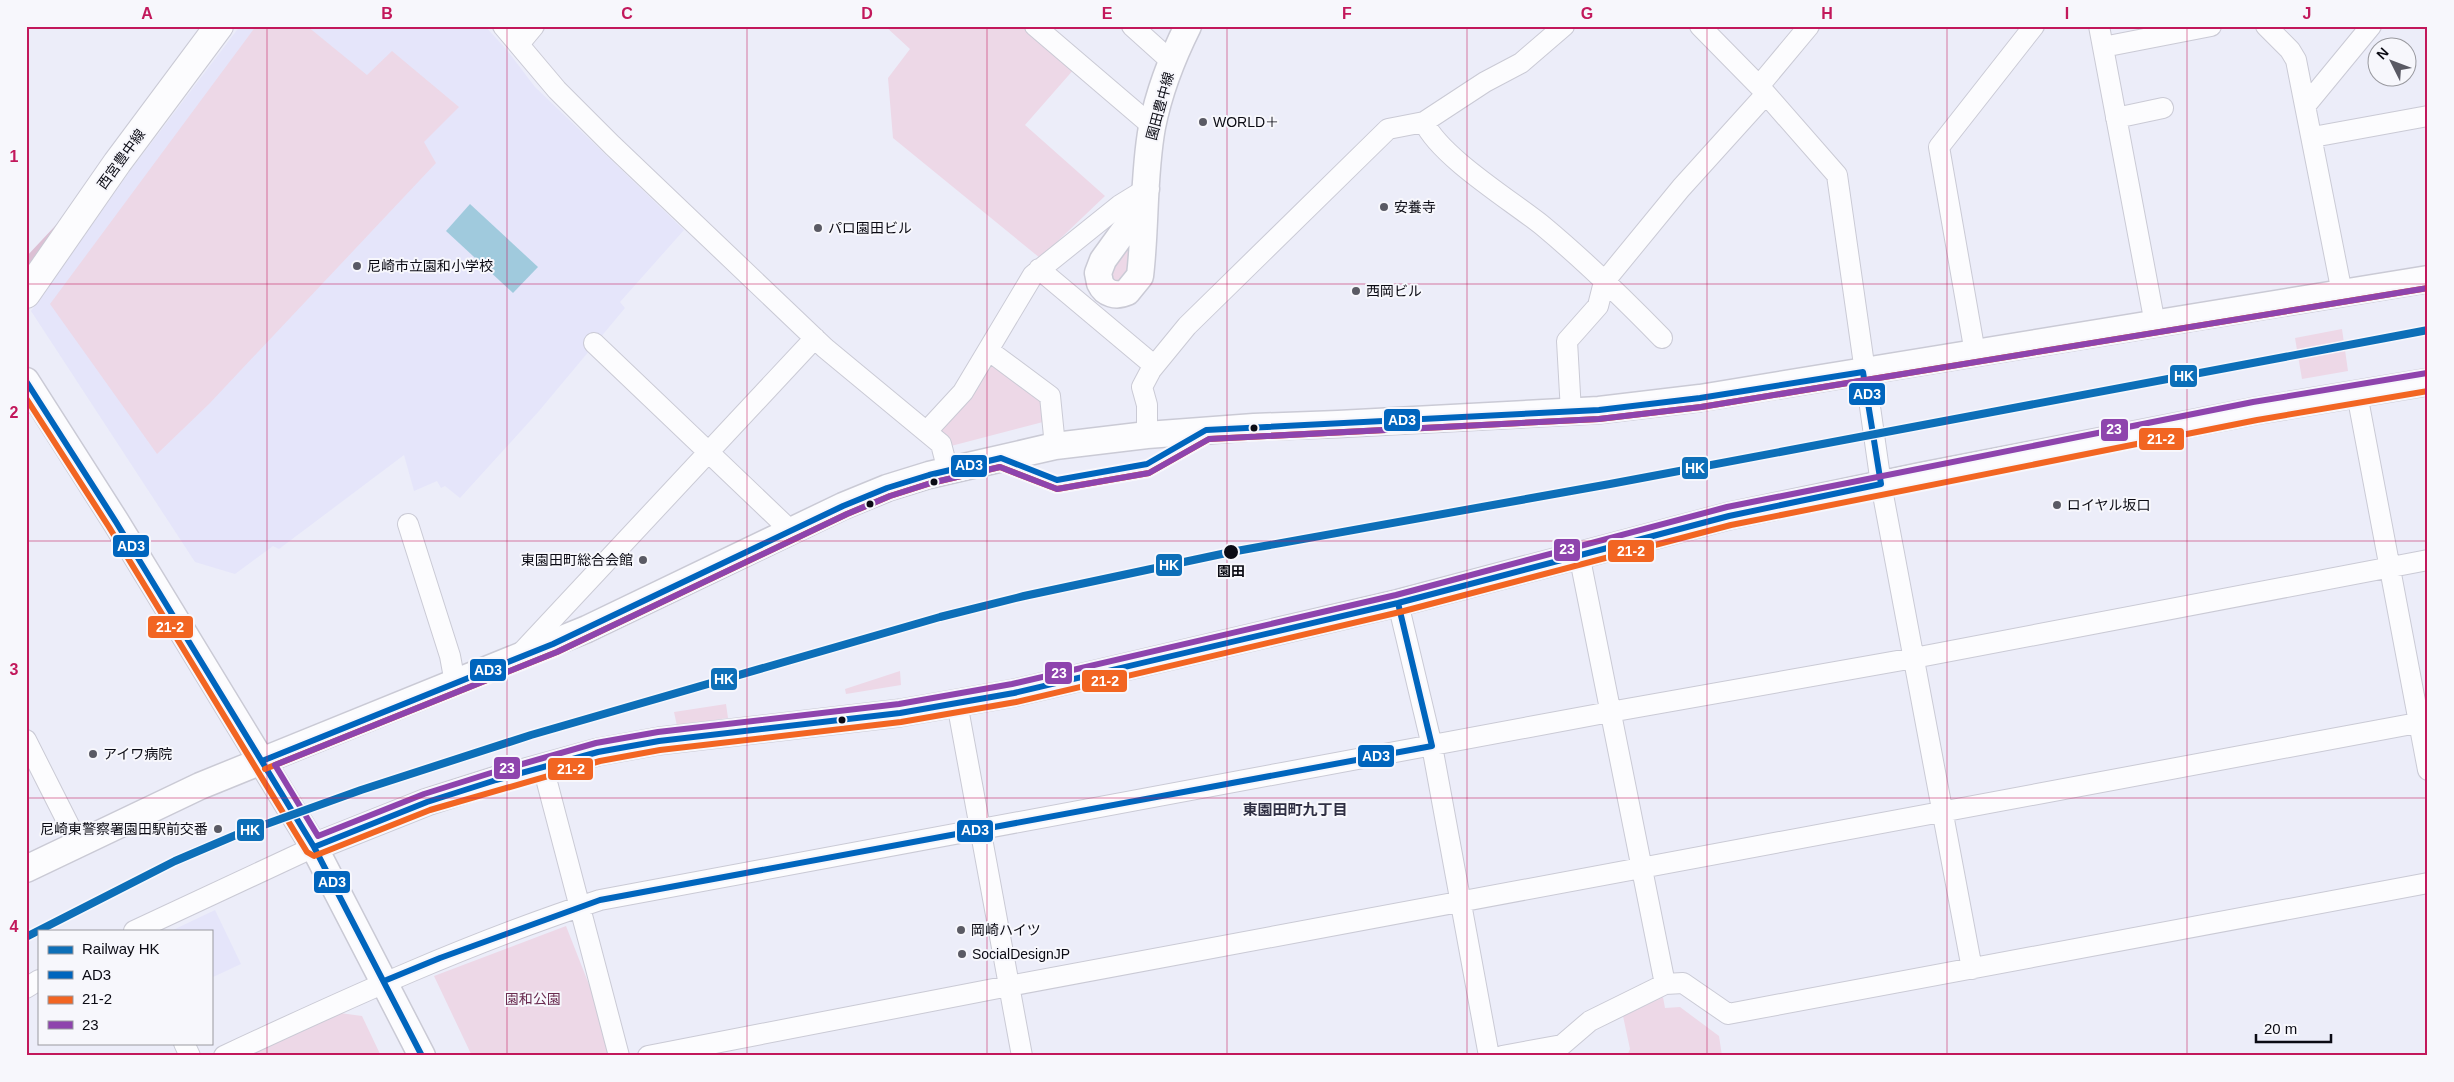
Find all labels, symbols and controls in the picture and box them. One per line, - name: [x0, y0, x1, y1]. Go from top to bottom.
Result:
- text: A: [141, 5, 153, 22]
- text: B: [381, 5, 393, 22]
- text: C: [621, 5, 633, 22]
- text: D: [861, 5, 873, 22]
- text: E: [1102, 5, 1113, 22]
- text: F: [1342, 5, 1352, 22]
- text: G: [1581, 5, 1593, 22]
- text: H: [1821, 5, 1833, 22]
- text: I: [2065, 5, 2069, 22]
- text: J: [2303, 5, 2311, 22]
- north arrow: [2366, 38, 2416, 88]
- text: N: [2373, 44, 2392, 62]
- street label: 園田豊中線: [1143, 70, 1177, 142]
- place label: WORLD＋: [1213, 114, 1279, 130]
- marker: WORLD＋: [1197, 116, 1209, 128]
- street label: 西宮豊中線: [94, 126, 148, 192]
- text: 1: [10, 148, 19, 165]
- place label: 安養寺: [1394, 199, 1436, 215]
- marker: 安養寺: [1378, 201, 1390, 213]
- place label: パロ園田ビル: [828, 220, 912, 236]
- marker: パロ園田ビル: [812, 222, 824, 234]
- place label: 尼崎市立園和小学校: [367, 258, 493, 274]
- marker: 尼崎市立園和小学校: [351, 260, 363, 272]
- place label: 西岡ビル: [1366, 283, 1422, 299]
- marker: 西岡ビル: [1350, 285, 1362, 297]
- line badge: HK: [2169, 364, 2198, 388]
- text: HK: [2174, 368, 2194, 384]
- line badge: AD3: [1848, 382, 1886, 406]
- text: AD3: [1853, 386, 1881, 402]
- text: 2: [10, 404, 19, 421]
- line badge: AD3: [1383, 408, 1421, 432]
- text: AD3: [1388, 412, 1416, 428]
- line badge: 23: [2100, 418, 2129, 442]
- text: 23: [2106, 421, 2122, 437]
- unlabelled marker: [1249, 423, 1259, 433]
- line badge: 21-2: [2138, 427, 2185, 451]
- text: 21-2: [2147, 431, 2175, 447]
- line badge: AD3: [950, 454, 988, 478]
- line badge: HK: [1681, 456, 1709, 480]
- text: AD3: [955, 457, 983, 473]
- text: HK: [1685, 460, 1705, 476]
- unlabelled marker: [929, 477, 939, 487]
- place label: ロイヤル坂口: [2067, 497, 2151, 513]
- unlabelled marker: [865, 499, 875, 509]
- marker: ロイヤル坂口: [2051, 499, 2063, 511]
- line badge: AD3: [112, 534, 150, 558]
- text: AD3: [117, 538, 145, 554]
- line badge: 23: [1553, 538, 1581, 562]
- line badge: 21-2: [1607, 539, 1655, 563]
- text: 23: [1559, 541, 1575, 557]
- marker: 園田: [1222, 543, 1240, 561]
- text: 21-2: [1617, 543, 1645, 559]
- place label: 東園田町総合会館: [521, 552, 633, 568]
- line badge: HK: [1155, 553, 1183, 577]
- marker: 東園田町総合会館: [637, 554, 649, 566]
- text: HK: [1159, 557, 1179, 573]
- place label: 園田: [1217, 563, 1245, 579]
- line badge: 21-2: [147, 615, 194, 639]
- text: 21-2: [156, 619, 184, 635]
- line badge: AD3: [469, 658, 507, 682]
- text: 3: [10, 661, 19, 678]
- line badge: 23: [1044, 661, 1073, 685]
- text: AD3: [474, 662, 502, 678]
- text: 23: [1051, 665, 1067, 681]
- line badge: HK: [710, 667, 738, 691]
- line badge: 21-2: [1081, 669, 1128, 693]
- text: HK: [714, 671, 734, 687]
- text: 21-2: [1091, 673, 1119, 689]
- unlabelled marker: [837, 715, 847, 725]
- line badge: AD3: [1357, 744, 1395, 768]
- place label: アイワ病院: [103, 746, 172, 762]
- marker: アイワ病院: [87, 748, 99, 760]
- text: AD3: [1362, 748, 1390, 764]
- line badge: 23: [493, 756, 521, 780]
- line badge: 21-2: [547, 757, 594, 781]
- text: 23: [499, 760, 515, 776]
- text: 21-2: [557, 761, 585, 777]
- district label: 東園田町九丁目: [1242, 801, 1348, 818]
- line badge: HK: [236, 818, 265, 842]
- line badge: AD3: [956, 819, 994, 843]
- place label: 尼崎東警察署園田駅前交番: [40, 821, 208, 837]
- text: HK: [240, 822, 260, 838]
- text: AD3: [961, 822, 989, 838]
- marker: 尼崎東警察署園田駅前交番: [212, 823, 224, 835]
- line badge: AD3: [313, 870, 351, 894]
- text: AD3: [318, 874, 346, 890]
- text: 4: [10, 918, 19, 935]
- place label: 岡崎ハイツ: [971, 922, 1041, 938]
- marker: 岡崎ハイツ: [955, 924, 967, 936]
- legend: [38, 930, 212, 1044]
- text: Railway HK: [82, 940, 160, 957]
- place label: SocialDesignJP: [972, 946, 1070, 962]
- marker: SocialDesignJP: [956, 948, 968, 960]
- text: AD3: [82, 966, 111, 983]
- text: 21-2: [82, 990, 112, 1007]
- park label: 園和公園: [505, 991, 561, 1007]
- scale bar: [2256, 1012, 2332, 1044]
- text: 23: [82, 1016, 99, 1033]
- text: 20 m: [2264, 1020, 2297, 1037]

